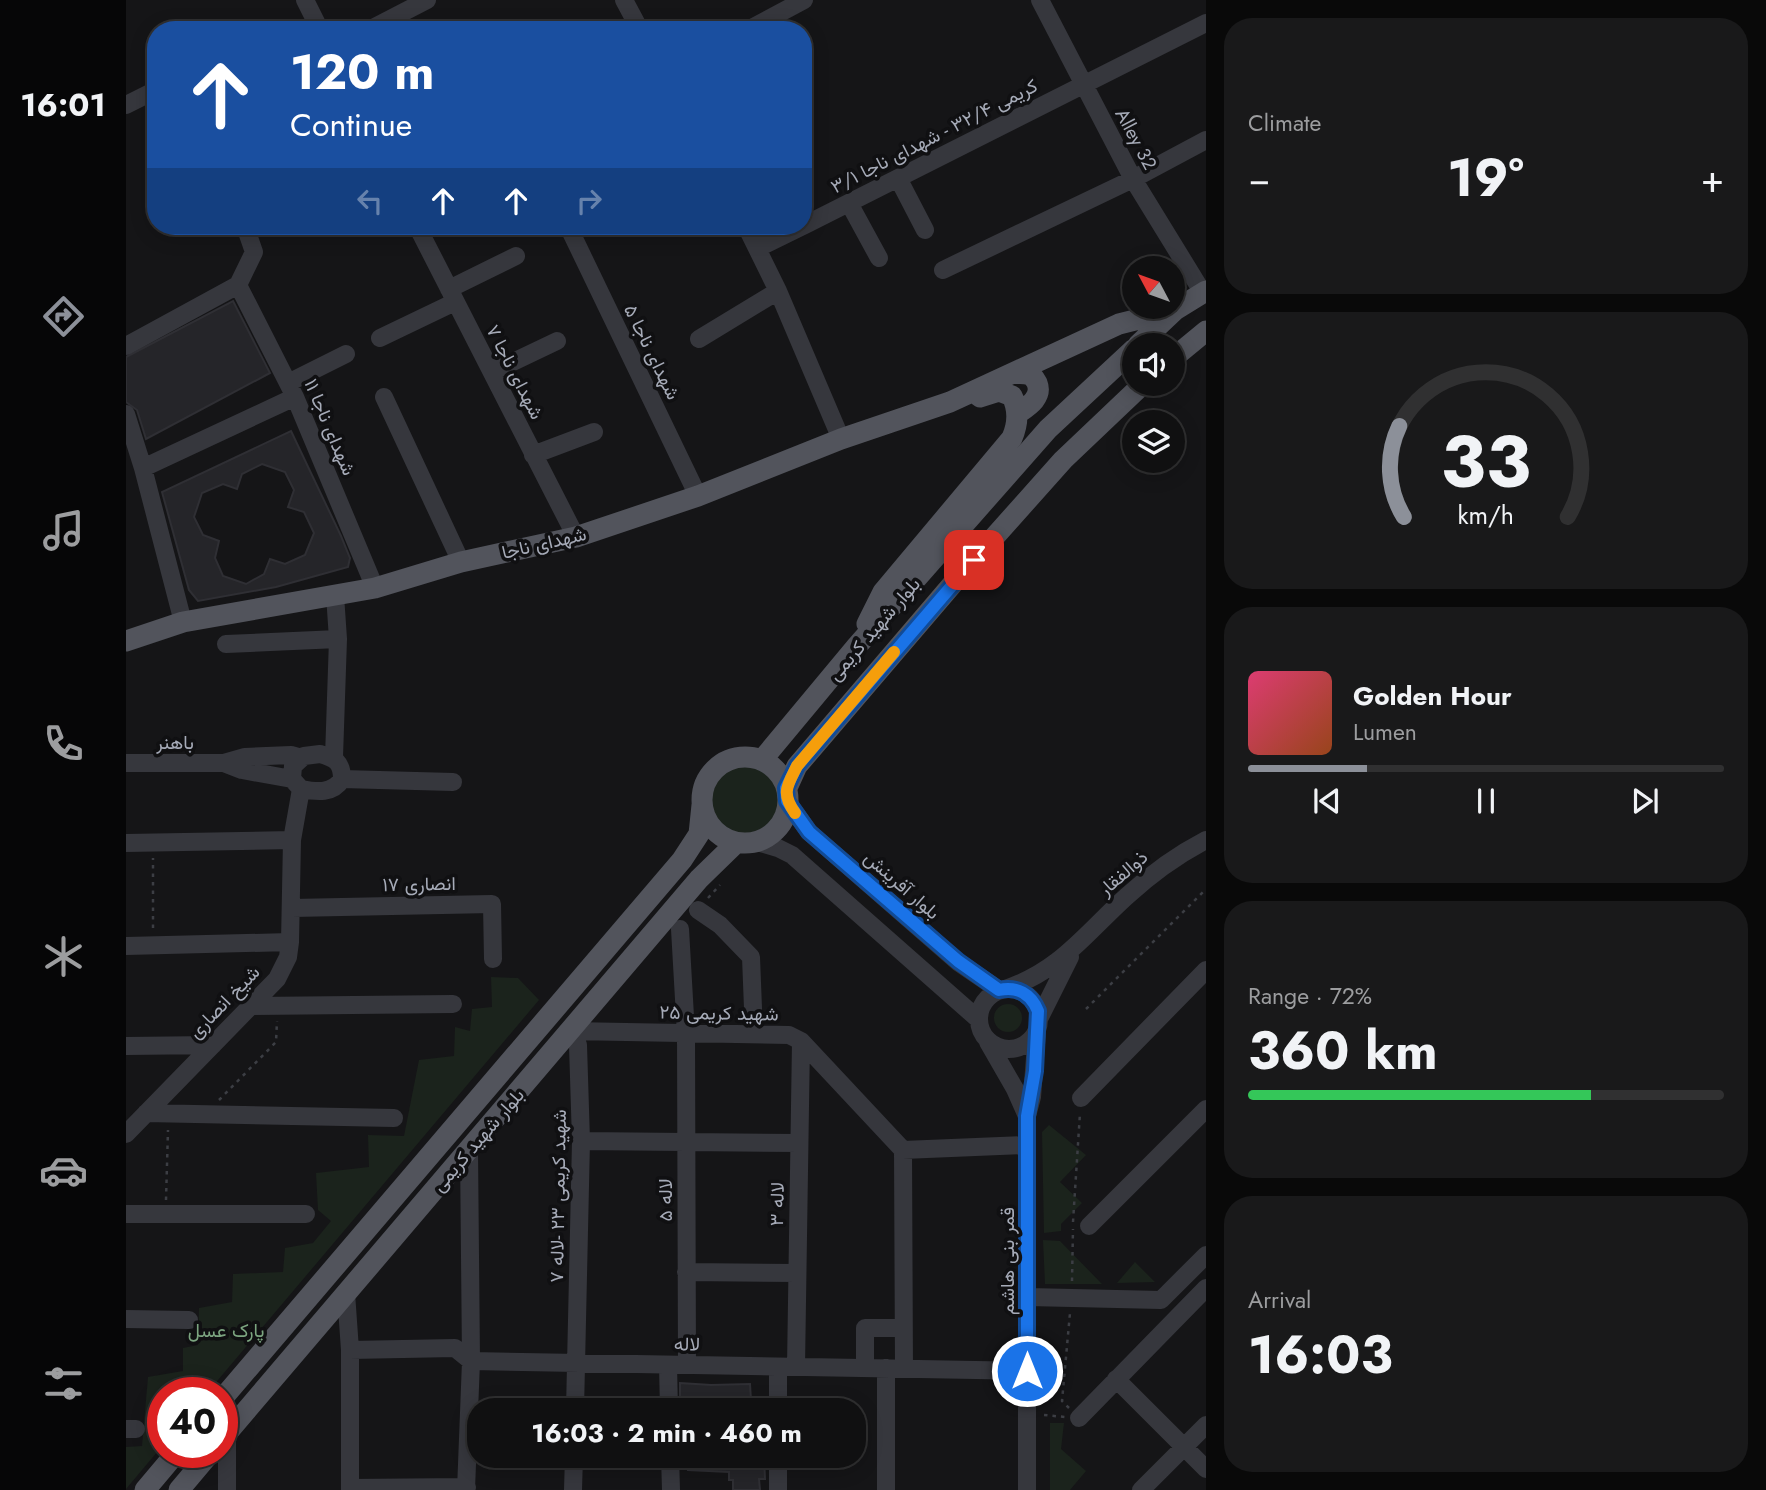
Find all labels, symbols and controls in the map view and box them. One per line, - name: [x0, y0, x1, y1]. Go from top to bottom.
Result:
- text: 120 m: [290, 37, 434, 107]
- icon: ahead: [175, 49, 266, 140]
- street label: کریمی ۳۲/۴ - شهدای ناجا ۳/۱: [826, 72, 1042, 200]
- text: 16:01: [20, 82, 106, 128]
- text: Continue: [290, 102, 412, 148]
- street label: Alley 32: [1109, 104, 1163, 174]
- text: Climate: [1248, 106, 1321, 140]
- text: 19°: [1447, 140, 1524, 216]
- text: −: [1248, 151, 1270, 206]
- text: +: [1701, 151, 1724, 206]
- icon: left: [351, 182, 389, 220]
- icon: ahead: [424, 182, 462, 220]
- icon: ahead: [497, 182, 535, 220]
- icon: right: [570, 182, 608, 220]
- north arrow: [1122, 256, 1185, 318]
- map controls: [1122, 256, 1185, 473]
- icon: directions: [39, 292, 88, 341]
- street label: شهدای ناجا ۵: [617, 300, 687, 404]
- street label: شهدای ناجا ۷: [480, 320, 550, 424]
- button: sound: [1122, 333, 1185, 396]
- street label: شهدای ناجا ۱۱: [297, 374, 363, 480]
- text: 33: [1441, 409, 1531, 514]
- button: layers: [1122, 410, 1185, 473]
- text: km/h: [1458, 496, 1514, 532]
- icon: music: [39, 506, 88, 555]
- street label: شهدای ناجا: [499, 520, 589, 566]
- pin: [944, 530, 1004, 590]
- icon: arrive: [955, 541, 993, 579]
- street label: بلوار شهید کریمی: [821, 571, 927, 687]
- text: Golden Hour: [1353, 677, 1512, 715]
- text: Lumen: [1353, 715, 1417, 749]
- icon: phone: [39, 719, 88, 768]
- street label: باهنر: [155, 729, 194, 756]
- icon: previous: [1308, 782, 1346, 820]
- icon: pause: [1467, 782, 1505, 820]
- icon: next: [1626, 782, 1664, 820]
- street label: بلوار آفرینش: [858, 844, 946, 926]
- street label: ذوالفقار: [1092, 844, 1154, 903]
- street label: انصاری ۱۷: [382, 870, 456, 898]
- icon: climate: [39, 932, 88, 981]
- street label: شیخ انصاری: [182, 959, 266, 1045]
- text: Range · 72%: [1248, 979, 1372, 1013]
- street label: شهید کریمی ۲۵: [659, 998, 779, 1028]
- text: 360 km: [1248, 1013, 1438, 1089]
- street label: بلوار شهید کریمی: [425, 1082, 531, 1198]
- street label: شهید کریمی ۲۳ -لاله ۷: [543, 1109, 573, 1283]
- icon: car: [39, 1146, 88, 1195]
- street label: لاله ۵: [652, 1178, 679, 1222]
- street label: لاله ۳: [763, 1182, 791, 1226]
- street label: قمر بنی هاشم: [994, 1207, 1021, 1315]
- text: Arrival: [1248, 1283, 1311, 1317]
- park label: پارک عسل: [188, 1317, 264, 1344]
- text: 16:03: [1248, 1317, 1393, 1393]
- street label: لاله: [674, 1330, 700, 1358]
- position arrow: [990, 1334, 1064, 1408]
- icon: filters: [39, 1359, 88, 1408]
- speed limit sign: 40: [147, 1377, 238, 1468]
- text: 16:03 · 2 min · 460 m: [531, 1414, 802, 1452]

